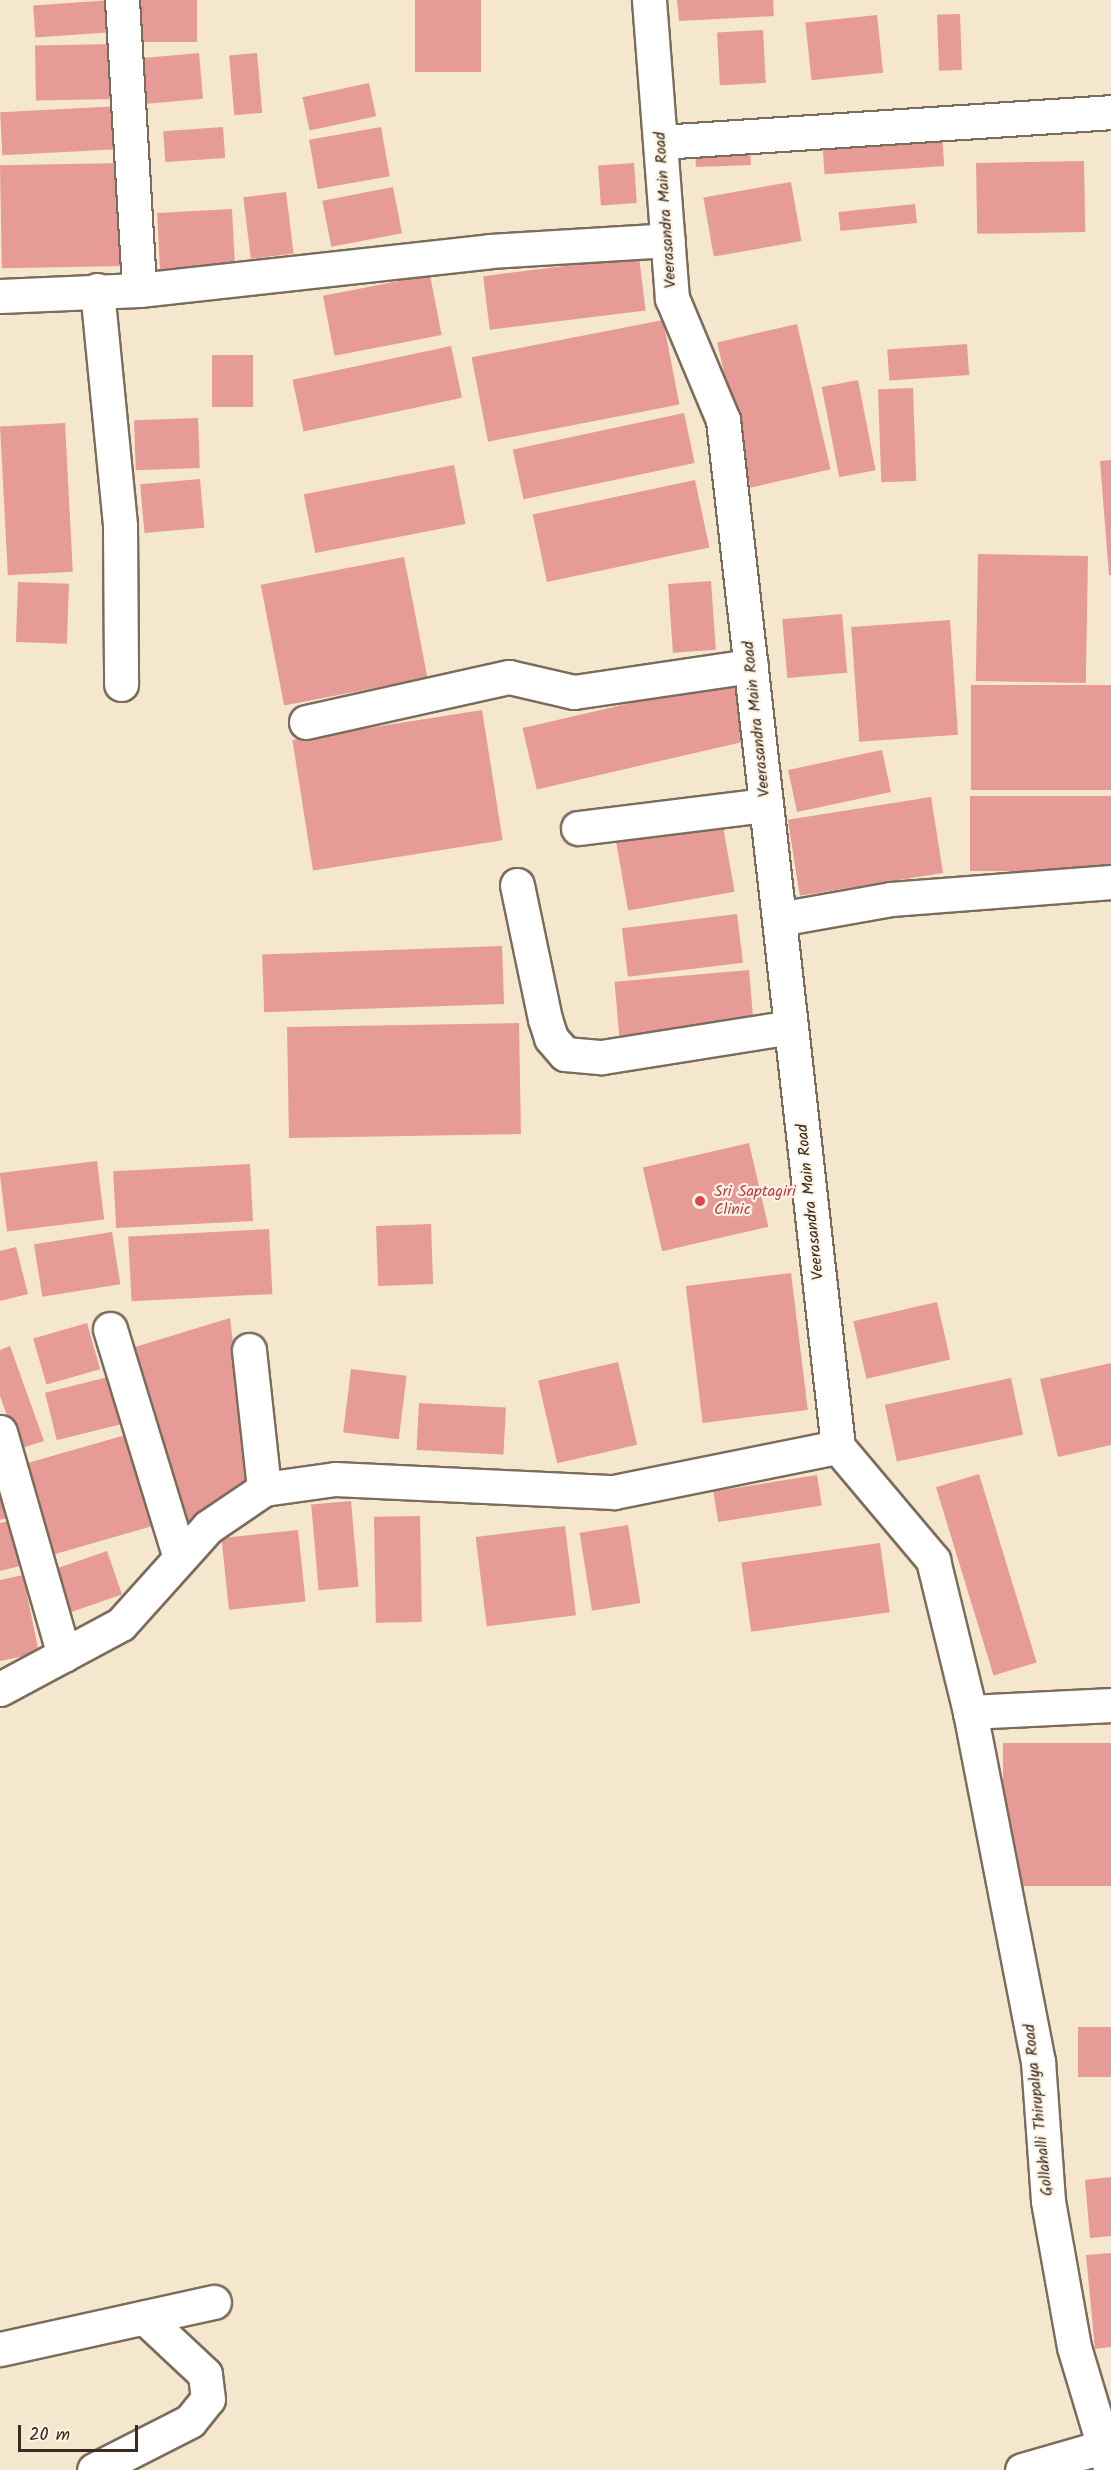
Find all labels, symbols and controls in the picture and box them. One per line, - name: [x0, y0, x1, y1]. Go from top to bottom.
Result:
- street label: Veerasandra Main Road: [651, 131, 681, 289]
- street label: Veerasandra Main Road: [739, 640, 775, 798]
- street label: Veerasandra Main Road: [793, 1123, 829, 1281]
- place label: Sri Saptagiri Clinic: [714, 1182, 796, 1220]
- marker: Sri Saptagiri Clinic: [691, 1192, 709, 1210]
- street label: Gollahalli Thirupalya Road: [1020, 2023, 1058, 2197]
- scale bar: [21, 2413, 141, 2451]
- text: 20 m: [29, 2421, 70, 2450]

